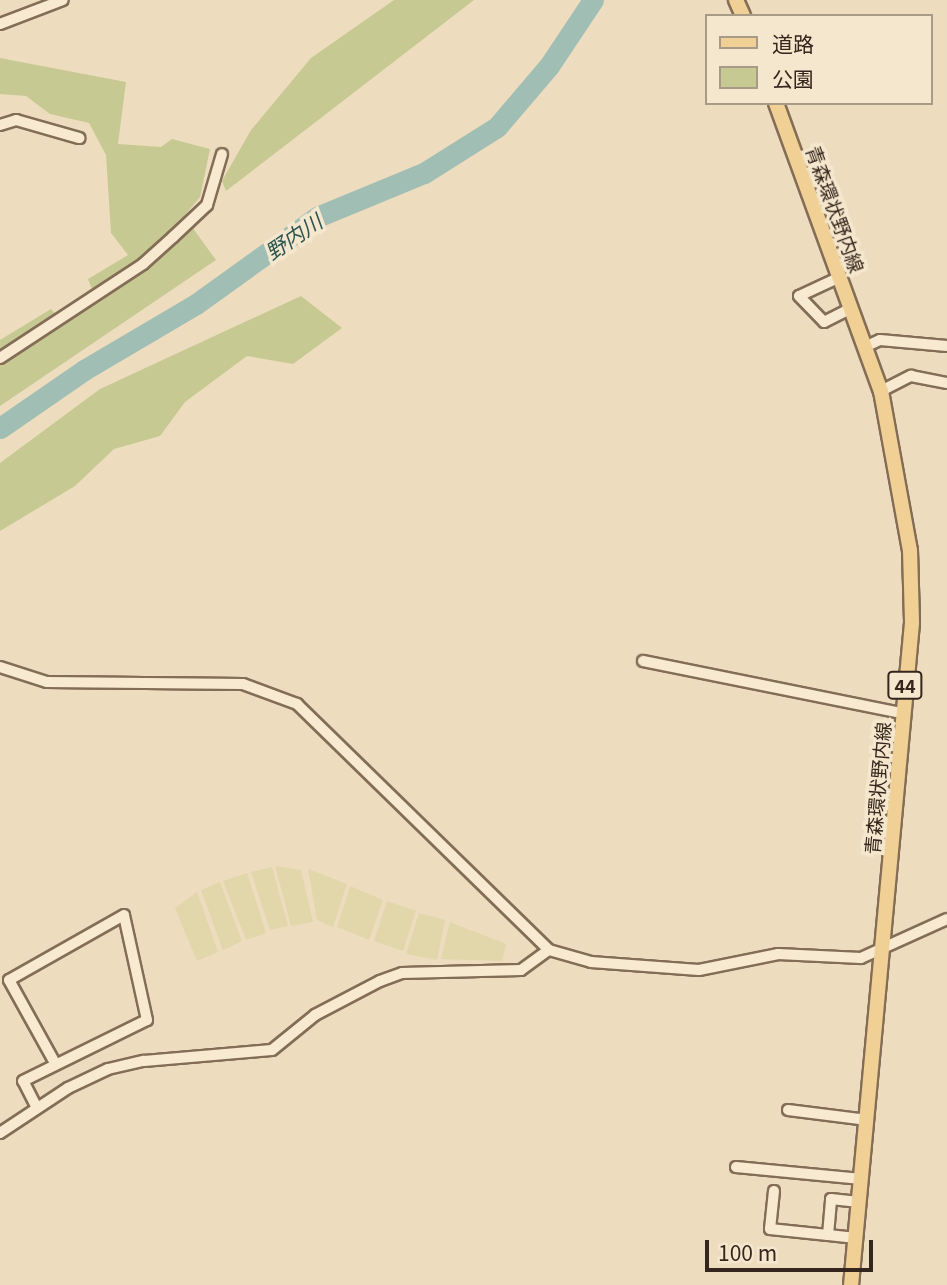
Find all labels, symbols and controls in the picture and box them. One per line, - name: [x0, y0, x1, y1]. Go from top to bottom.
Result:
- legend: [706, 14, 933, 105]
- text: 道路: [772, 28, 814, 58]
- text: 公園: [772, 63, 814, 93]
- street label: 青森環状野内線: [803, 143, 869, 275]
- water label: 野内川: [260, 208, 326, 264]
- road number: 44: [886, 670, 924, 700]
- street label: 青森環状野内線: [860, 721, 894, 855]
- scale bar: [709, 1226, 877, 1270]
- text: 100 m: [718, 1237, 777, 1267]

